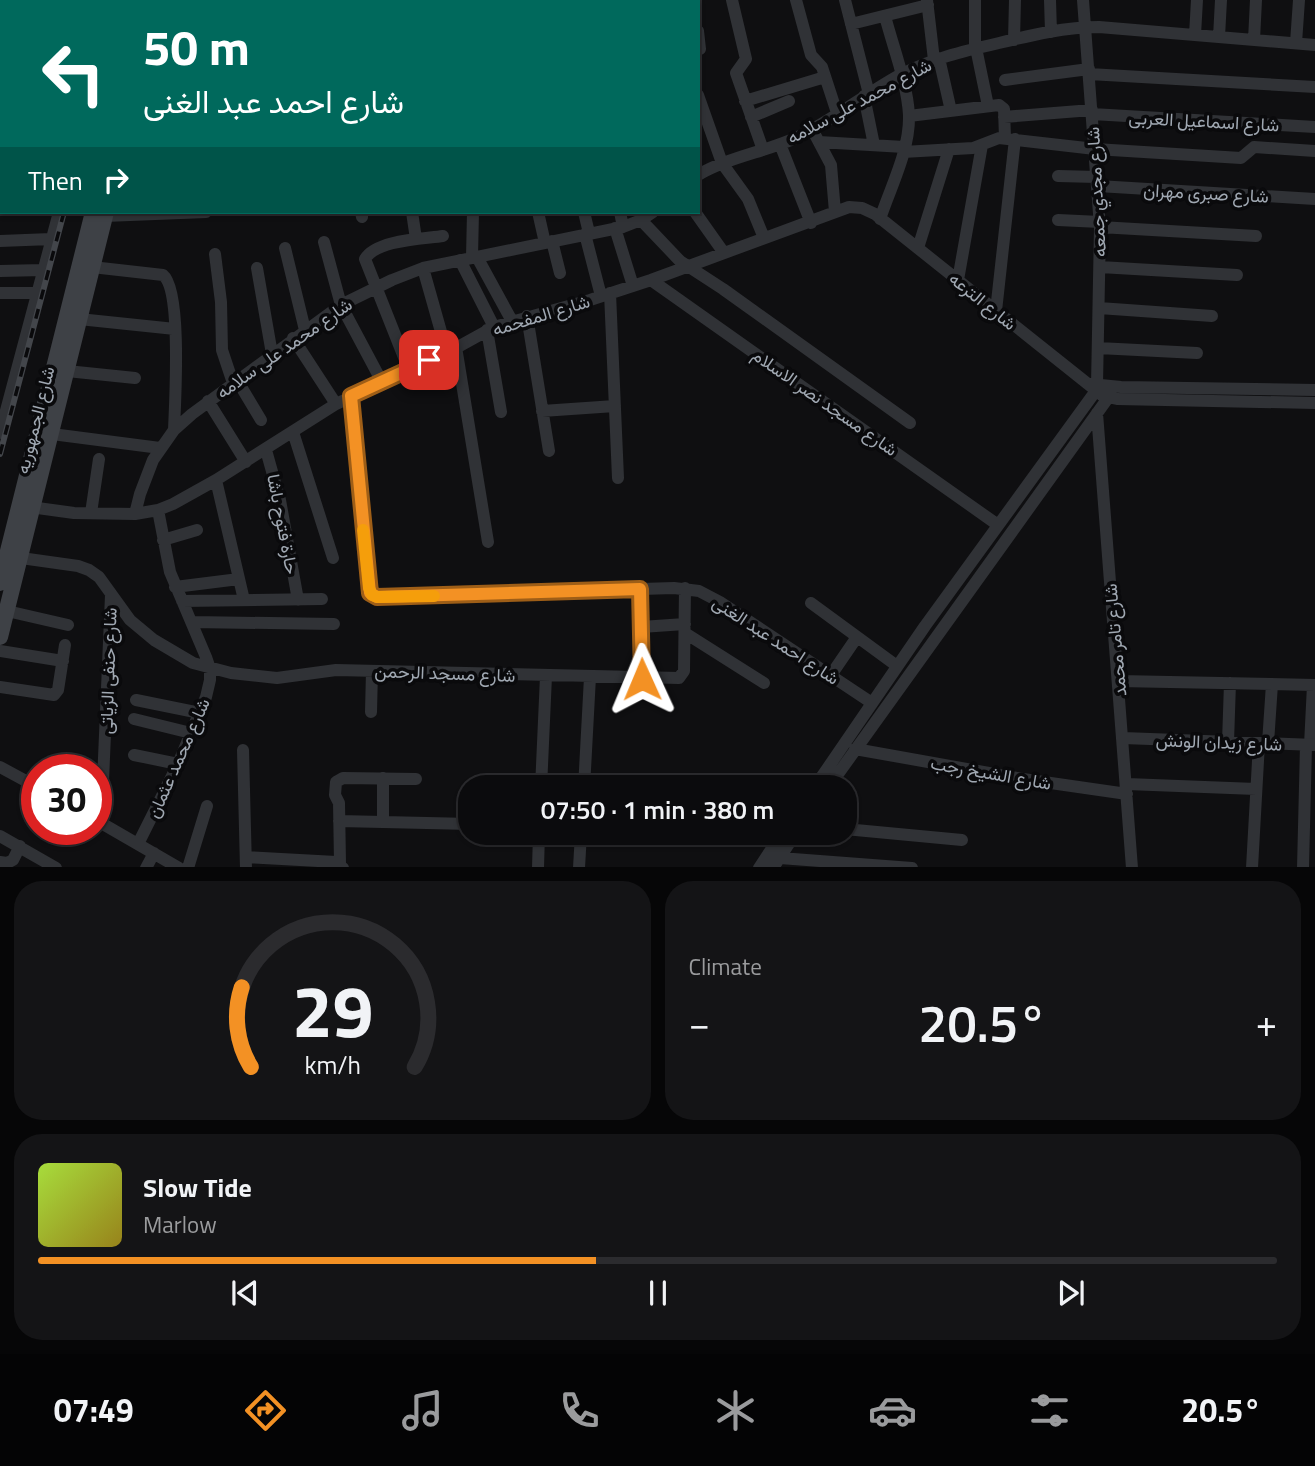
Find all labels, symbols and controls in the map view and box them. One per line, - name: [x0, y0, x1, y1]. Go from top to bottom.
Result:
- text: 50 m: [143, 9, 250, 84]
- icon: left: [28, 28, 119, 119]
- street label: شارع محمد على سلامه: [782, 51, 936, 151]
- text: شارع احمد عبد الغنى: [143, 77, 404, 125]
- street label: شارع اسماعيل العربى: [1128, 104, 1280, 138]
- street label: شارع مجدي جمعه: [1079, 126, 1115, 258]
- text: Then: [28, 161, 83, 200]
- icon: right: [97, 161, 135, 199]
- street label: شارع صبرى مهران: [1143, 176, 1269, 210]
- street label: شارع الترعه: [943, 265, 1023, 337]
- street label: شارع المفحمه: [489, 287, 593, 343]
- street label: شارع محمد على سلامه: [210, 291, 358, 405]
- pin: [399, 330, 459, 390]
- icon: arrive: [410, 341, 448, 379]
- street label: شارع مسجد نصر الاسلام: [747, 341, 903, 463]
- street label: شارع الجمهوريه: [9, 363, 61, 477]
- street label: حارة فتوح باشا: [260, 472, 306, 576]
- street label: شارع تامر محمد: [1097, 582, 1133, 698]
- street label: شارع احمد عبد الغنى: [707, 589, 845, 691]
- street label: شارع حنفى الزياتى: [92, 607, 124, 735]
- position arrow: [605, 642, 679, 716]
- street label: شارع مسجد الرحمن: [374, 657, 516, 689]
- street label: شارع محمد عثمان: [139, 694, 217, 822]
- street label: شارع زيدان الونش: [1155, 726, 1283, 758]
- street label: شارع الشيخ رجب: [929, 749, 1053, 797]
- speed limit sign: 30: [21, 754, 112, 845]
- text: 07:50 · 1 min · 380 m: [541, 790, 774, 829]
- text: Climate: [689, 949, 762, 984]
- text: 29: [291, 955, 373, 1065]
- text: 20.5°: [918, 983, 1047, 1062]
- text: −: [689, 994, 710, 1052]
- text: +: [1256, 994, 1277, 1052]
- text: km/h: [304, 1045, 361, 1083]
- text: Slow Tide: [143, 1168, 252, 1207]
- text: Marlow: [143, 1207, 217, 1242]
- icon: previous: [226, 1274, 264, 1312]
- icon: pause: [639, 1274, 677, 1312]
- icon: next: [1052, 1274, 1090, 1312]
- text: 07:49: [54, 1386, 134, 1434]
- icon: directions: [241, 1386, 290, 1435]
- icon: music: [398, 1386, 447, 1435]
- icon: phone: [555, 1386, 604, 1435]
- icon: climate: [711, 1386, 760, 1435]
- icon: car: [868, 1386, 917, 1435]
- icon: filters: [1025, 1386, 1074, 1435]
- text: 20.5°: [1181, 1386, 1261, 1434]

